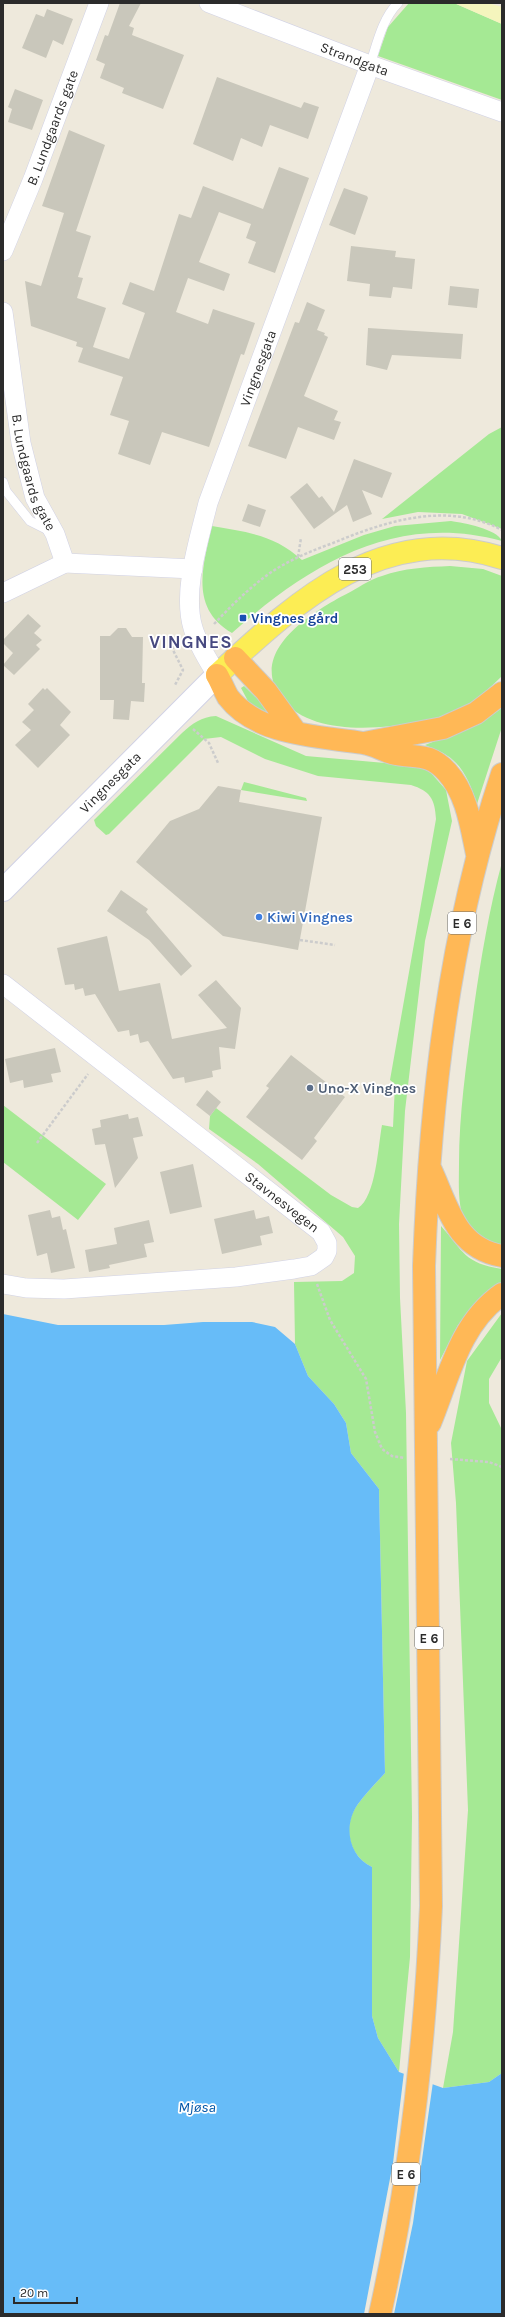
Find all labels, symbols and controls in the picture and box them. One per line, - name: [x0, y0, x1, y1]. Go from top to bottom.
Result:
- street label: Strandgata: [318, 38, 391, 80]
- street label: B. Lundgaards gate: [23, 67, 82, 188]
- street label: Vingnesgata: [236, 328, 280, 409]
- street label: B. Lundgaards gate: [9, 413, 60, 534]
- road number: 253: [339, 558, 371, 580]
- place label: Vingnes gård: [251, 610, 338, 627]
- marker: Vingnes gård: [238, 613, 248, 623]
- district label: VINGNES: [149, 631, 233, 653]
- street label: Vingnesgata: [76, 748, 144, 817]
- place label: Kiwi Vingnes: [267, 909, 353, 926]
- marker: Kiwi Vingnes: [254, 912, 264, 922]
- road number: E 6: [448, 912, 476, 934]
- place label: Uno-X Vingnes: [318, 1080, 416, 1097]
- marker: Uno-X Vingnes: [305, 1083, 315, 1093]
- street label: Stavnesvegen: [242, 1168, 323, 1236]
- road number: E 6: [415, 1627, 443, 1649]
- water label: Mjøsa: [178, 2098, 216, 2116]
- road number: E 6: [392, 2163, 420, 2185]
- scale bar: [14, 2279, 77, 2305]
- text: 20 m: [20, 2286, 48, 2300]

